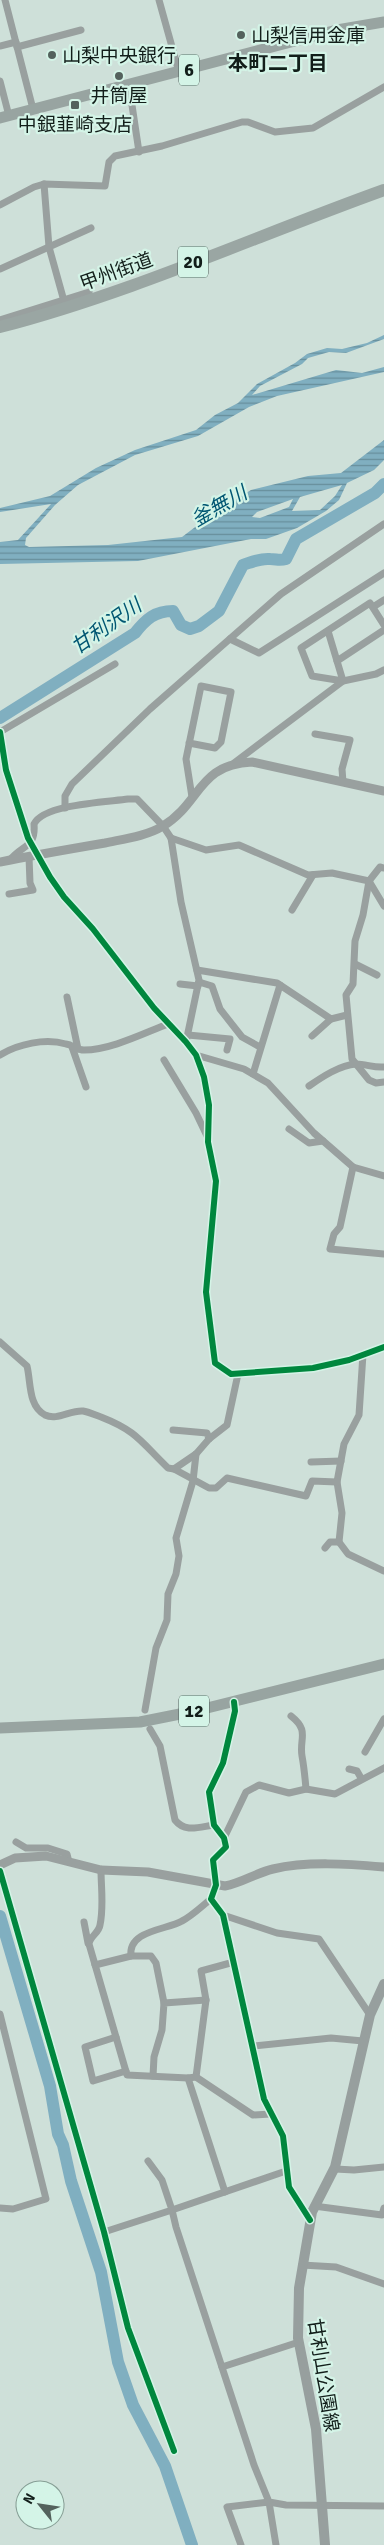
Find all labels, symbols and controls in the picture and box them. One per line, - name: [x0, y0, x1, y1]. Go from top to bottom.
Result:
- place label: 山梨信用金庫: [251, 24, 365, 48]
- marker: 山梨信用金庫: [235, 29, 247, 41]
- place label: 山梨中央銀行: [62, 44, 176, 68]
- marker: 山梨中央銀行: [46, 49, 58, 61]
- district label: 本町二丁目: [228, 51, 328, 76]
- road number: 6: [179, 54, 199, 86]
- marker: 井筒屋: [113, 70, 125, 82]
- place label: 井筒屋: [90, 84, 148, 108]
- marker: 中銀韮崎支店: [69, 99, 81, 111]
- place label: 中銀韮崎支店: [18, 113, 132, 137]
- road number: 20: [178, 246, 208, 278]
- street label: 甲州街道: [77, 248, 156, 296]
- water label: 釜無川: [187, 480, 253, 532]
- water label: 甘利沢川: [66, 592, 148, 660]
- road number: 12: [179, 1695, 209, 1726]
- street label: 甘利山公園線: [302, 2317, 344, 2433]
- north arrow: [15, 2480, 65, 2530]
- text: N: [19, 2490, 39, 2507]

